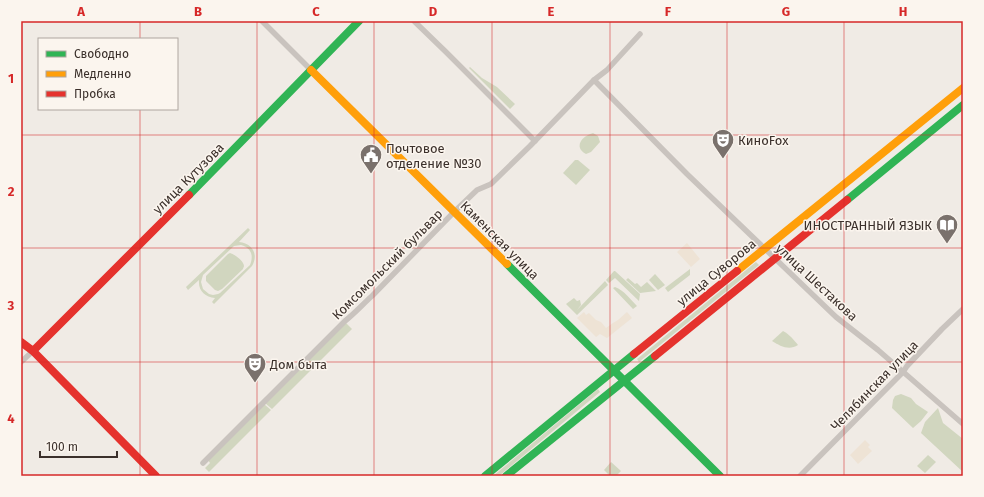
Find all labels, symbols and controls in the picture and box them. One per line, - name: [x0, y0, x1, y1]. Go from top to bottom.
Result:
- text: A: [76, 4, 85, 19]
- text: B: [194, 4, 202, 19]
- text: C: [312, 4, 320, 19]
- text: D: [429, 4, 438, 19]
- text: E: [548, 4, 555, 19]
- text: F: [665, 4, 672, 19]
- text: G: [782, 4, 790, 19]
- text: H: [899, 4, 907, 19]
- legend: [38, 38, 178, 110]
- text: Свободно: [74, 47, 129, 61]
- text: Медленно: [74, 67, 131, 81]
- text: 1: [8, 71, 14, 86]
- text: Пробка: [74, 87, 116, 101]
- theatre icon: КиноFox: [710, 127, 736, 160]
- place label: КиноFox: [738, 133, 789, 148]
- street label: улица Кутузова: [150, 140, 227, 217]
- place label: Почтовое отделение №30: [386, 141, 482, 171]
- public building icon: Почтовое отделение №30: [358, 142, 384, 175]
- text: 2: [8, 184, 15, 199]
- street label: Каменская улица: [457, 198, 542, 283]
- street label: Комсомольский бульвар: [329, 206, 446, 323]
- library icon: ИНОСТРАННЫЙ ЯЗЫК: [934, 212, 960, 245]
- place label: ИНОСТРАННЫЙ ЯЗЫК: [804, 218, 932, 233]
- street label: улица Суворова: [674, 236, 759, 309]
- street label: улица Шестакова: [773, 241, 861, 324]
- text: 3: [7, 298, 15, 313]
- street label: Челябинская улица: [828, 337, 921, 433]
- theatre icon: Дом быта: [242, 351, 268, 384]
- place label: Дом быта: [269, 357, 327, 372]
- text: 4: [7, 411, 15, 426]
- scale bar: [40, 433, 117, 459]
- text: 100 m: [46, 440, 78, 454]

